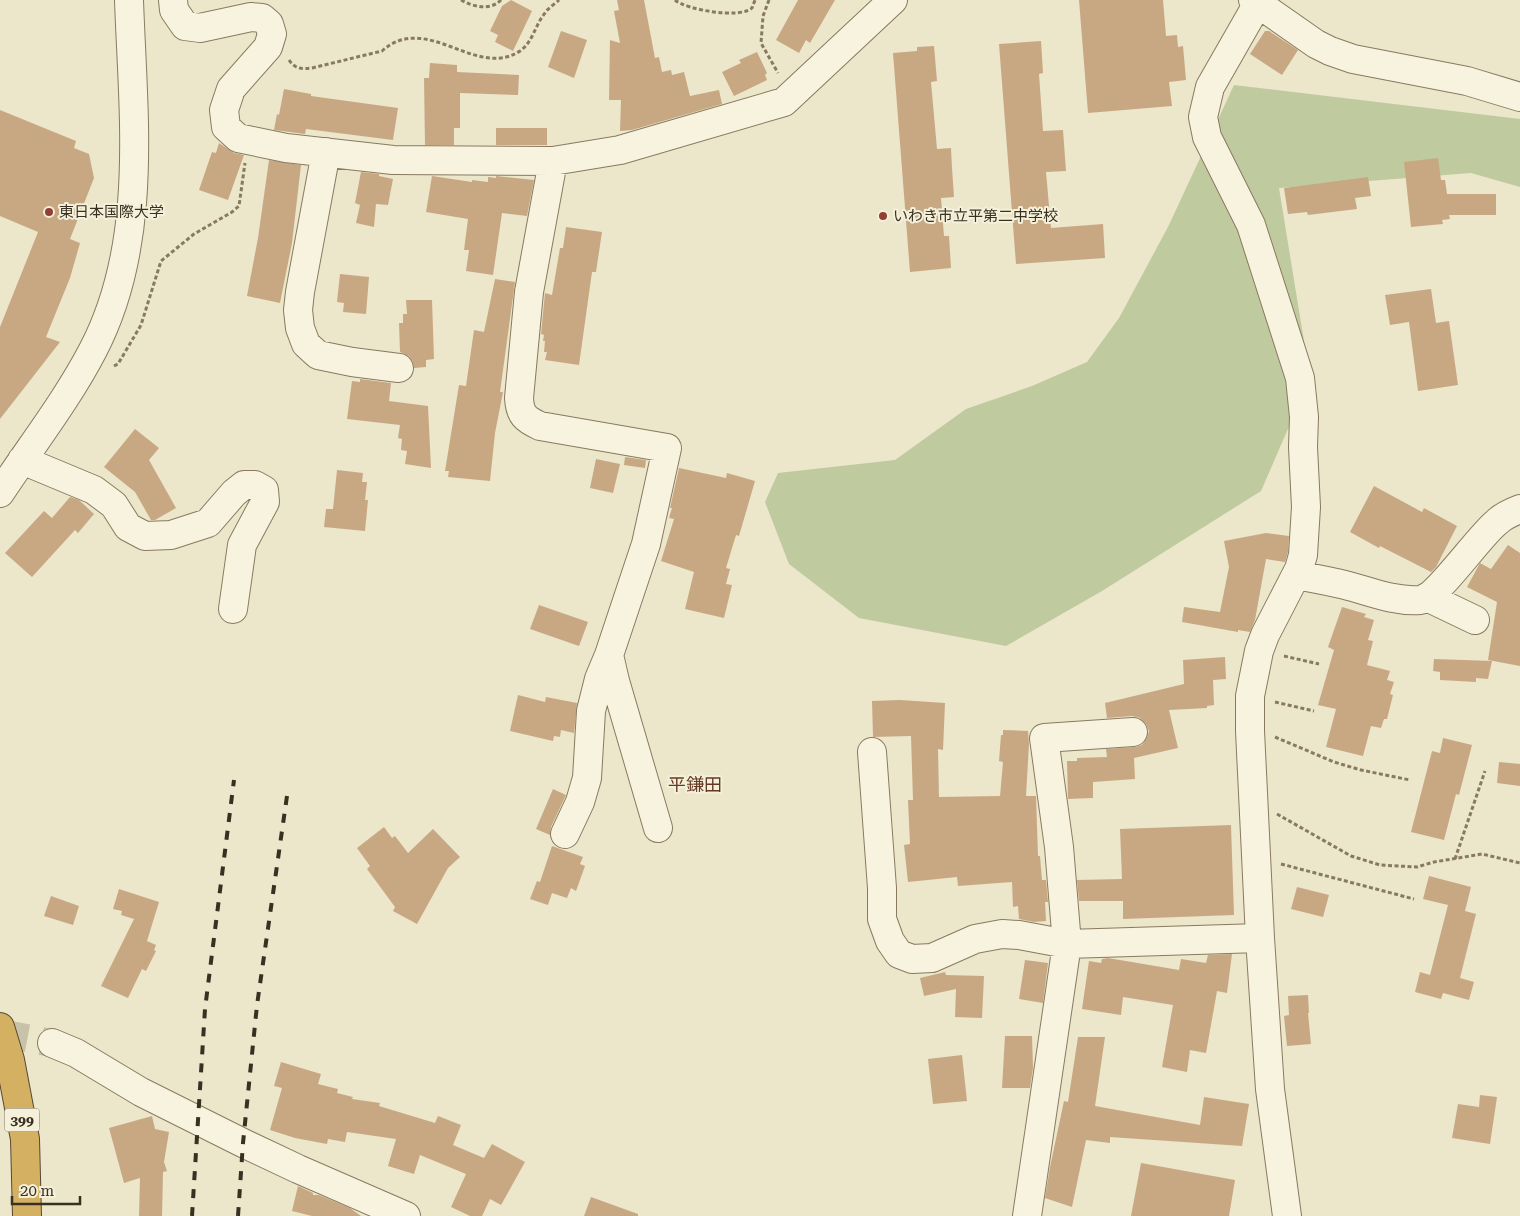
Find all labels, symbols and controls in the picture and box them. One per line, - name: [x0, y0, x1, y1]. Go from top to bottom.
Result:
- place label: 東日本国際大学: [59, 203, 164, 221]
- marker: 東日本国際大学: [43, 206, 55, 218]
- place label: いわき市立平第二中学校: [893, 207, 1058, 225]
- marker: いわき市立平第二中学校: [877, 210, 889, 222]
- district label: 平鎌田: [668, 774, 722, 795]
- road number: 399: [5, 1108, 40, 1132]
- scale bar: [12, 1174, 80, 1206]
- text: 20 m: [20, 1182, 55, 1200]

